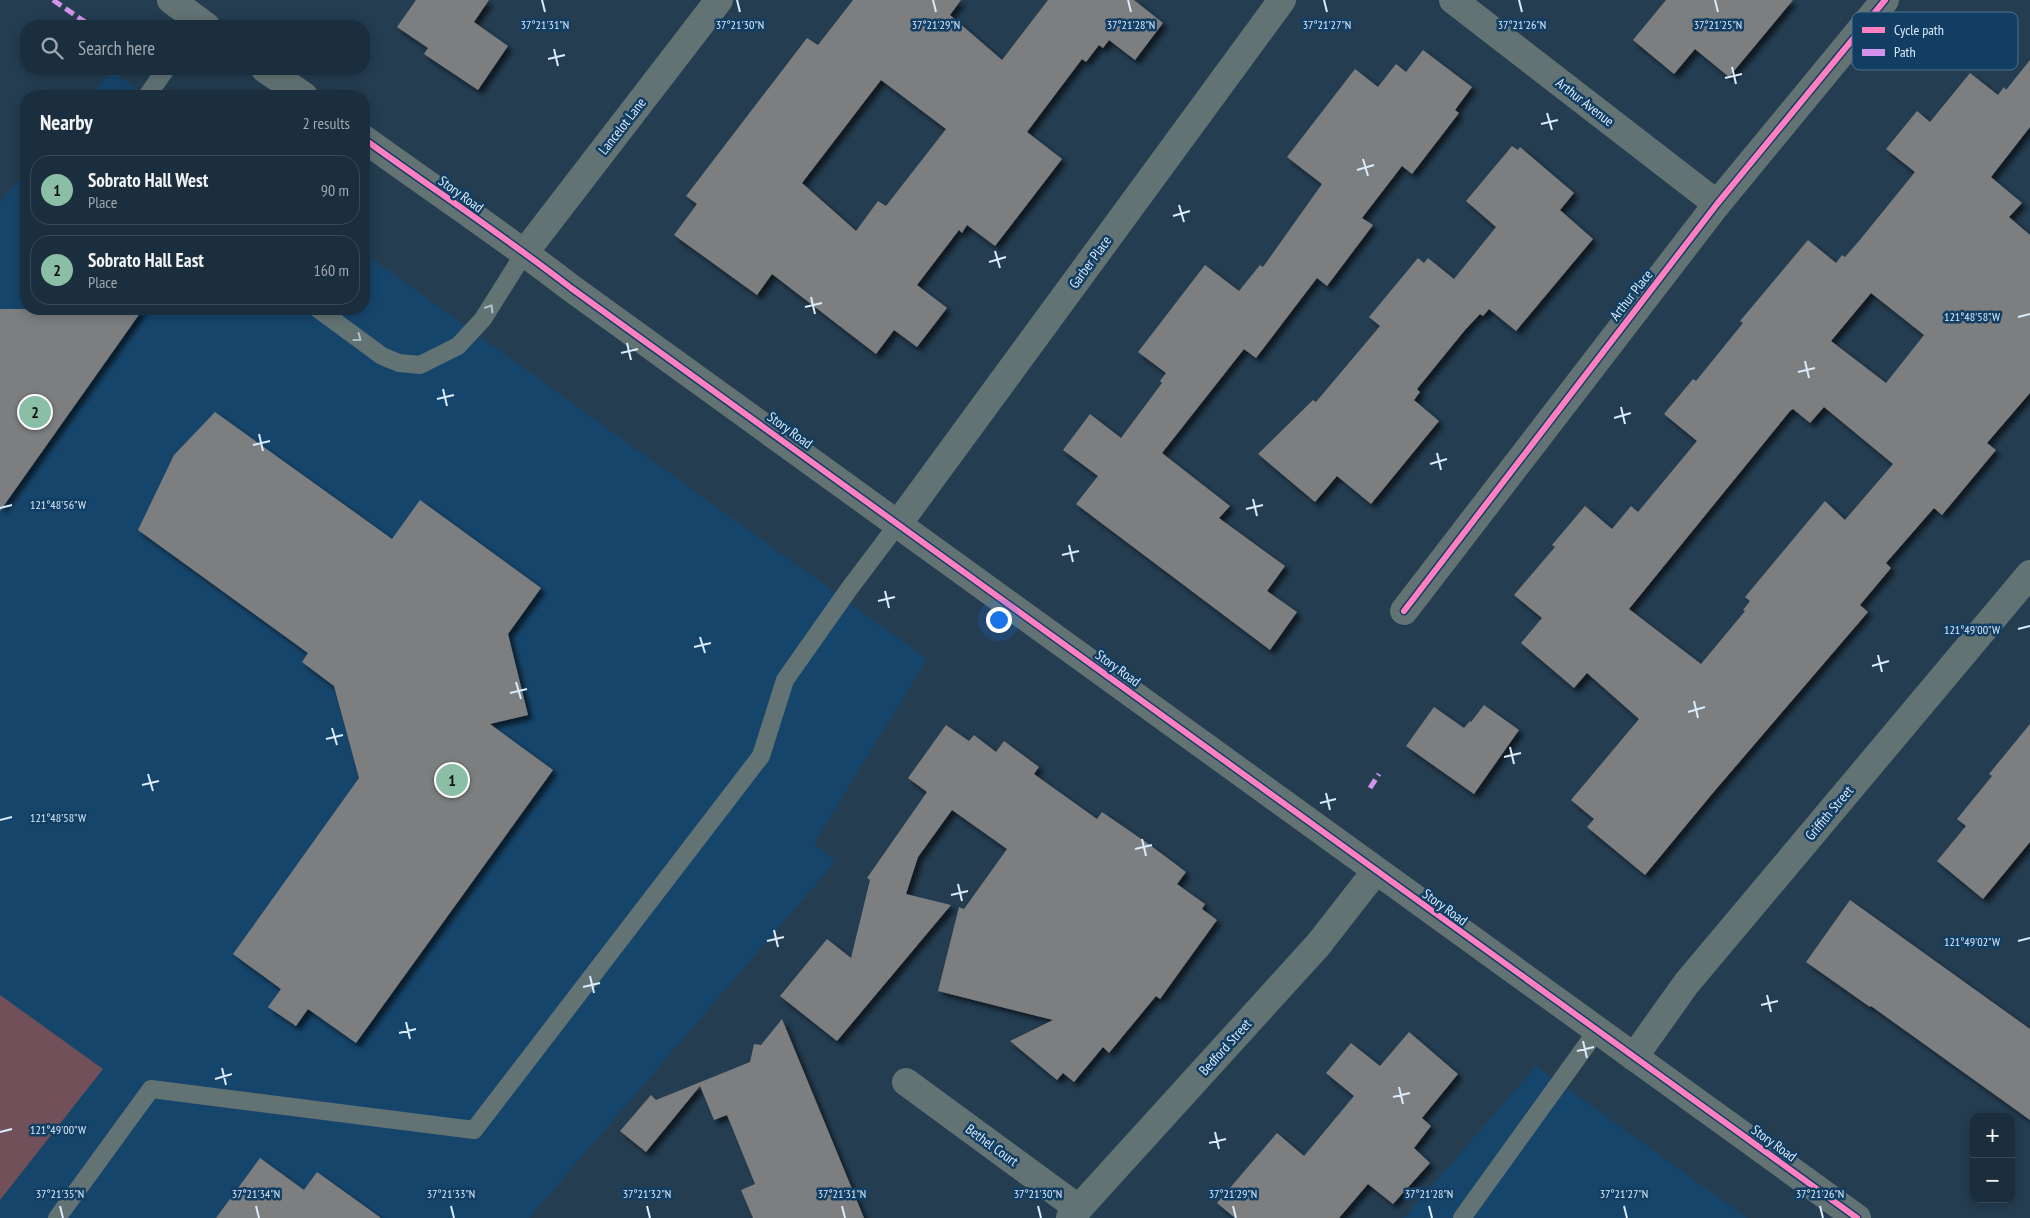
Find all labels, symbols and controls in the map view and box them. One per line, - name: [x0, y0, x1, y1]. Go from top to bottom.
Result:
- legend: [1852, 12, 2018, 70]
- text: 37°21'31"N: [521, 17, 569, 32]
- text: 37°21'30"N: [716, 17, 764, 32]
- text: 37°21'29"N: [912, 17, 960, 32]
- text: 37°21'28"N: [1107, 17, 1155, 32]
- text: 37°21'27"N: [1303, 17, 1351, 32]
- text: 37°21'26"N: [1498, 17, 1546, 32]
- text: 37°21'25"N: [1694, 17, 1742, 32]
- search box: [20, 20, 370, 75]
- text: Cycle path: [1894, 21, 1944, 39]
- icon: search: [38, 34, 66, 62]
- text: Search here: [78, 36, 155, 60]
- text: Path: [1894, 43, 1916, 61]
- street label: Arthur Avenue: [1552, 74, 1618, 130]
- street label: Lancelot Lane: [594, 94, 650, 158]
- text: Nearby: [40, 109, 93, 136]
- text: 2 results: [303, 113, 350, 133]
- text: Sobrato Hall West: [88, 168, 208, 192]
- street label: Story Road: [435, 172, 487, 216]
- text: 1: [53, 180, 61, 200]
- text: 90 m: [321, 180, 349, 200]
- text: Place: [88, 192, 117, 212]
- street label: Garber Place: [1065, 232, 1115, 292]
- text: Sobrato Hall East: [88, 248, 204, 272]
- text: 2: [53, 260, 61, 280]
- text: 160 m: [314, 260, 349, 280]
- street label: Arthur Place: [1606, 266, 1657, 324]
- text: Place: [88, 272, 117, 292]
- one-way arrow: [484, 304, 493, 314]
- text: 121°48'58"W: [1944, 309, 2000, 324]
- one-way arrow: [352, 332, 362, 341]
- pin: 2: [19, 393, 51, 431]
- street label: Story Road: [764, 408, 816, 452]
- text: 121°48'56"W: [30, 497, 86, 512]
- your location: [986, 607, 1012, 633]
- text: 121°49'00"W: [1944, 622, 2000, 637]
- street label: Story Road: [1092, 646, 1144, 690]
- pin: 1: [436, 761, 468, 799]
- street label: Griffith Street: [1801, 782, 1857, 844]
- text: 121°48'58"W: [30, 810, 86, 825]
- street label: Story Road: [1419, 885, 1471, 929]
- text: 121°49'02"W: [1944, 934, 2000, 949]
- street label: Bedford Street: [1195, 1015, 1255, 1079]
- map controls: [1970, 1113, 2015, 1203]
- button: +: [1970, 1113, 2015, 1158]
- street label: Bethel Court: [962, 1120, 1022, 1170]
- street label: Story Road: [1748, 1121, 1800, 1165]
- text: 121°49'00"W: [30, 1122, 86, 1137]
- button: −: [1970, 1158, 2015, 1203]
- text: 37°21'35"N: [36, 1186, 84, 1201]
- text: 37°21'34"N: [232, 1186, 280, 1201]
- text: 37°21'33"N: [427, 1186, 475, 1201]
- text: 37°21'32"N: [623, 1186, 671, 1201]
- text: 37°21'31"N: [818, 1186, 866, 1201]
- text: 37°21'30"N: [1014, 1186, 1062, 1201]
- text: 37°21'29"N: [1209, 1186, 1257, 1201]
- text: 37°21'28"N: [1405, 1186, 1453, 1201]
- text: 37°21'27"N: [1600, 1186, 1648, 1201]
- text: 37°21'26"N: [1796, 1186, 1844, 1201]

